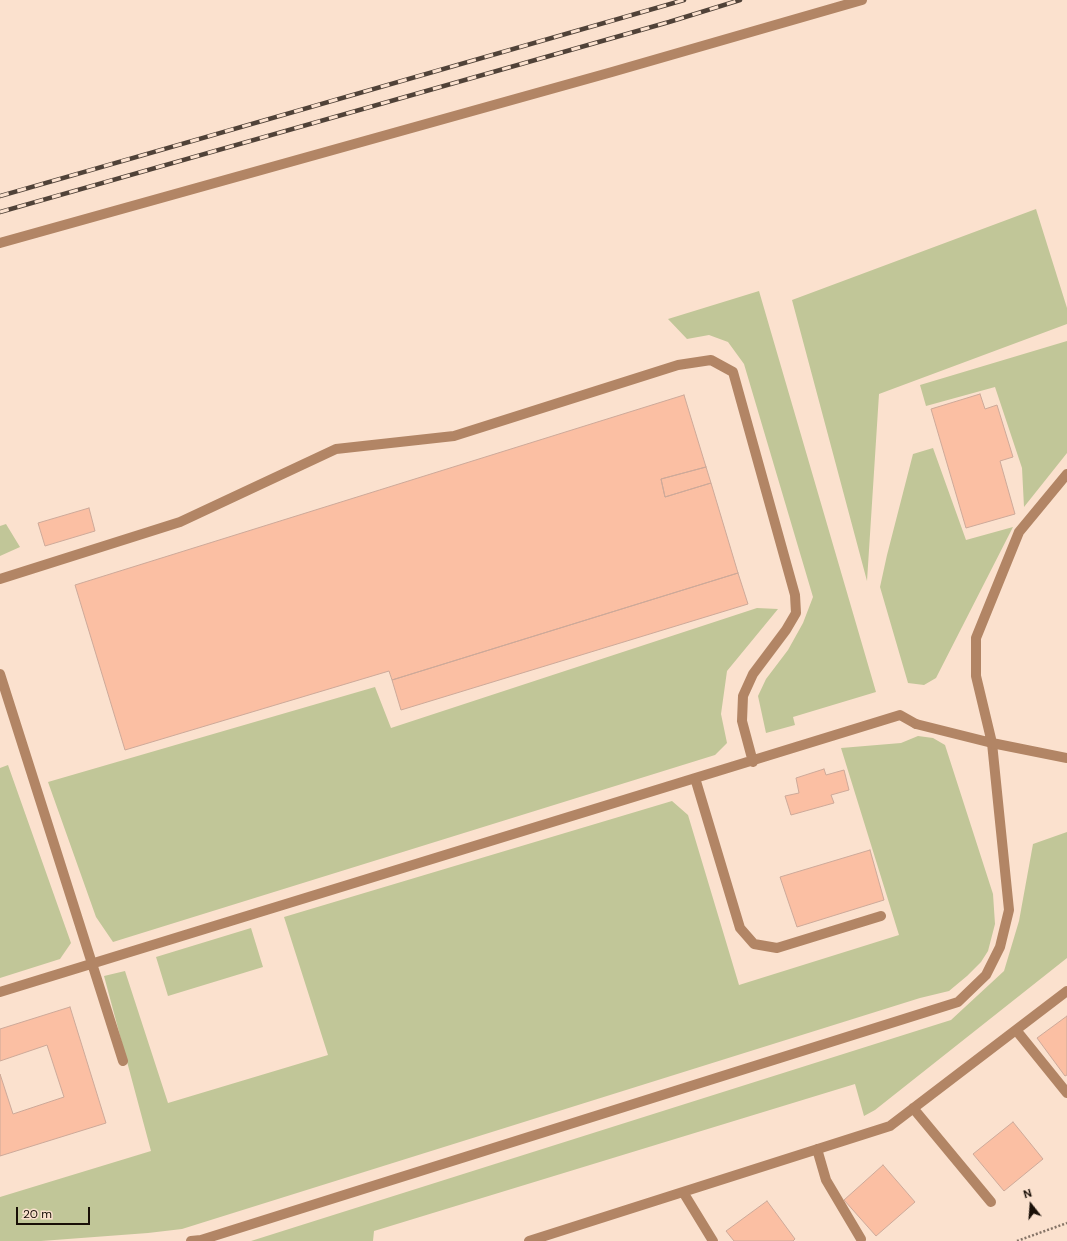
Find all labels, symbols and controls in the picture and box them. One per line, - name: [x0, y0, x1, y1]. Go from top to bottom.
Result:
- north arrow: [1011, 1185, 1051, 1225]
- text: N: [1022, 1186, 1033, 1201]
- scale bar: [18, 1199, 92, 1225]
- text: 20 m: [23, 1206, 52, 1222]

